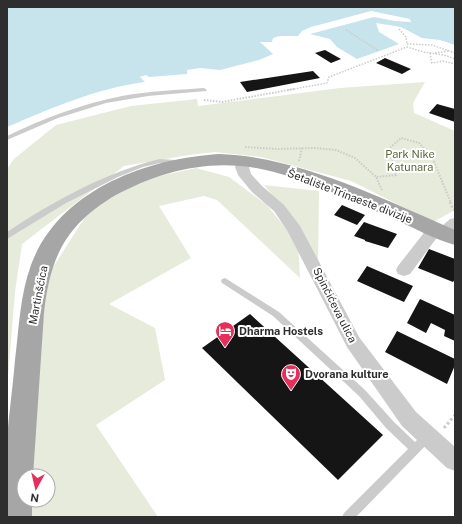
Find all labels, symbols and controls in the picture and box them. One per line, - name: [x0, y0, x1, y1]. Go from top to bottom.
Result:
- park label: Park Nike Katunara: [385, 148, 435, 173]
- street label: Šetalište Trinaeste divizije: [286, 166, 415, 225]
- street label: Martinšćica: [26, 265, 50, 325]
- street label: Spinčićeva ulica: [311, 266, 359, 344]
- hotel icon: Dharma Hostels: [214, 320, 236, 348]
- place label: Dharma Hostels: [239, 325, 323, 337]
- theatre icon: Dvorana kulture: [280, 363, 302, 391]
- place label: Dvorana kulture: [305, 368, 389, 380]
- north arrow: [16, 468, 56, 508]
- text: N: [30, 491, 40, 504]

